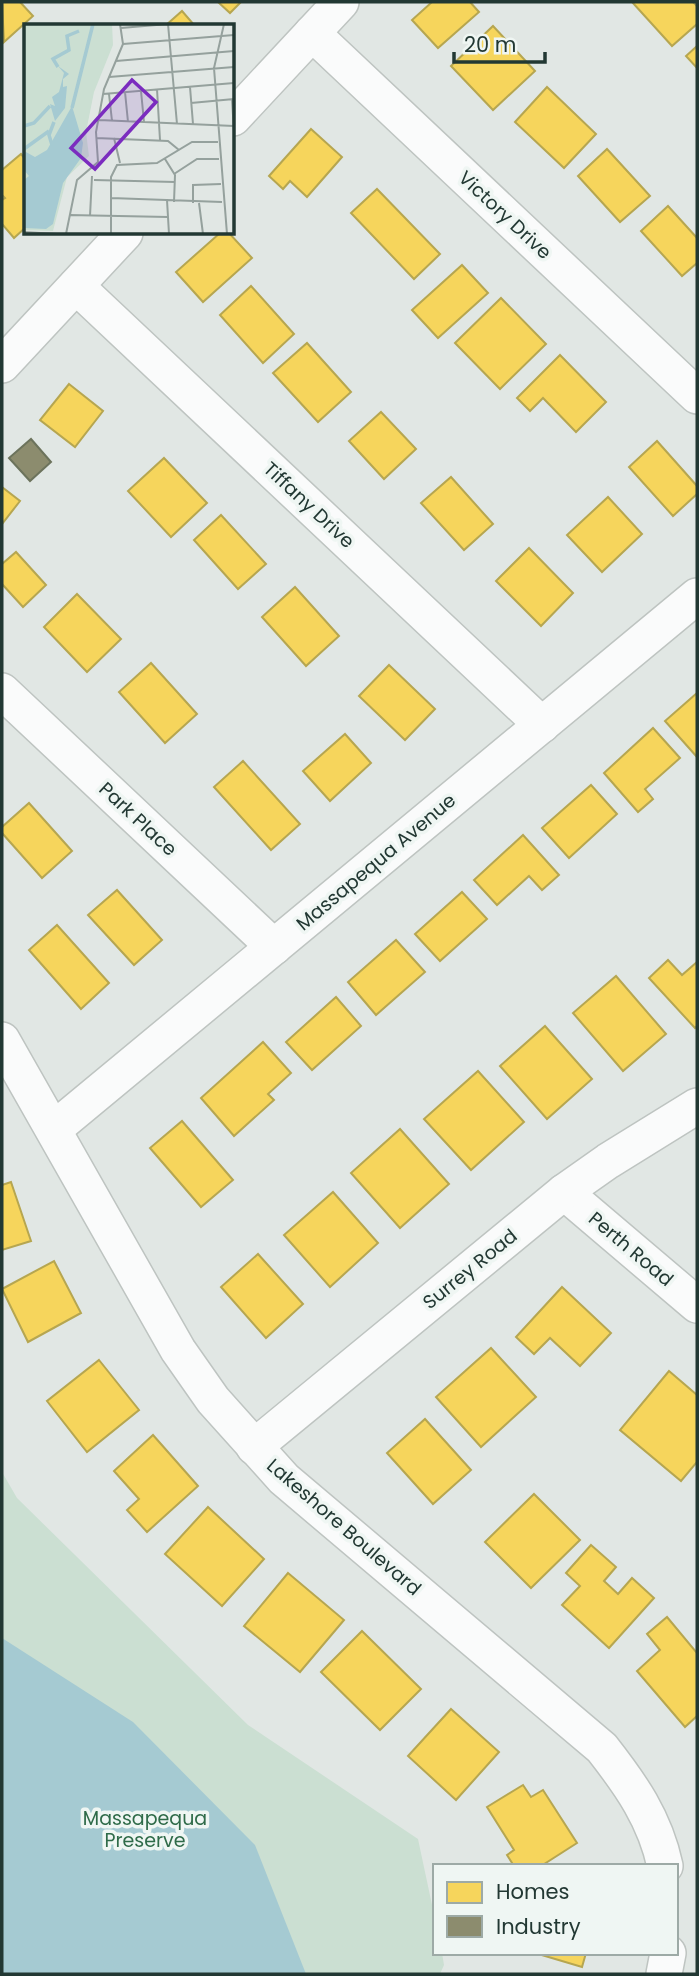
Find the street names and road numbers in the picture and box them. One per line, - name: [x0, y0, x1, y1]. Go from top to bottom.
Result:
- street label: Victory Drive: [452, 165, 558, 265]
- street label: Tiffany Drive: [257, 456, 361, 554]
- street label: Park Place: [93, 776, 183, 862]
- street label: Massapequa Avenue: [290, 787, 462, 937]
- street label: Perth Road: [583, 1205, 679, 1293]
- street label: Surrey Road: [417, 1222, 523, 1316]
- street label: Lakeshore Boulevard: [261, 1452, 427, 1602]

